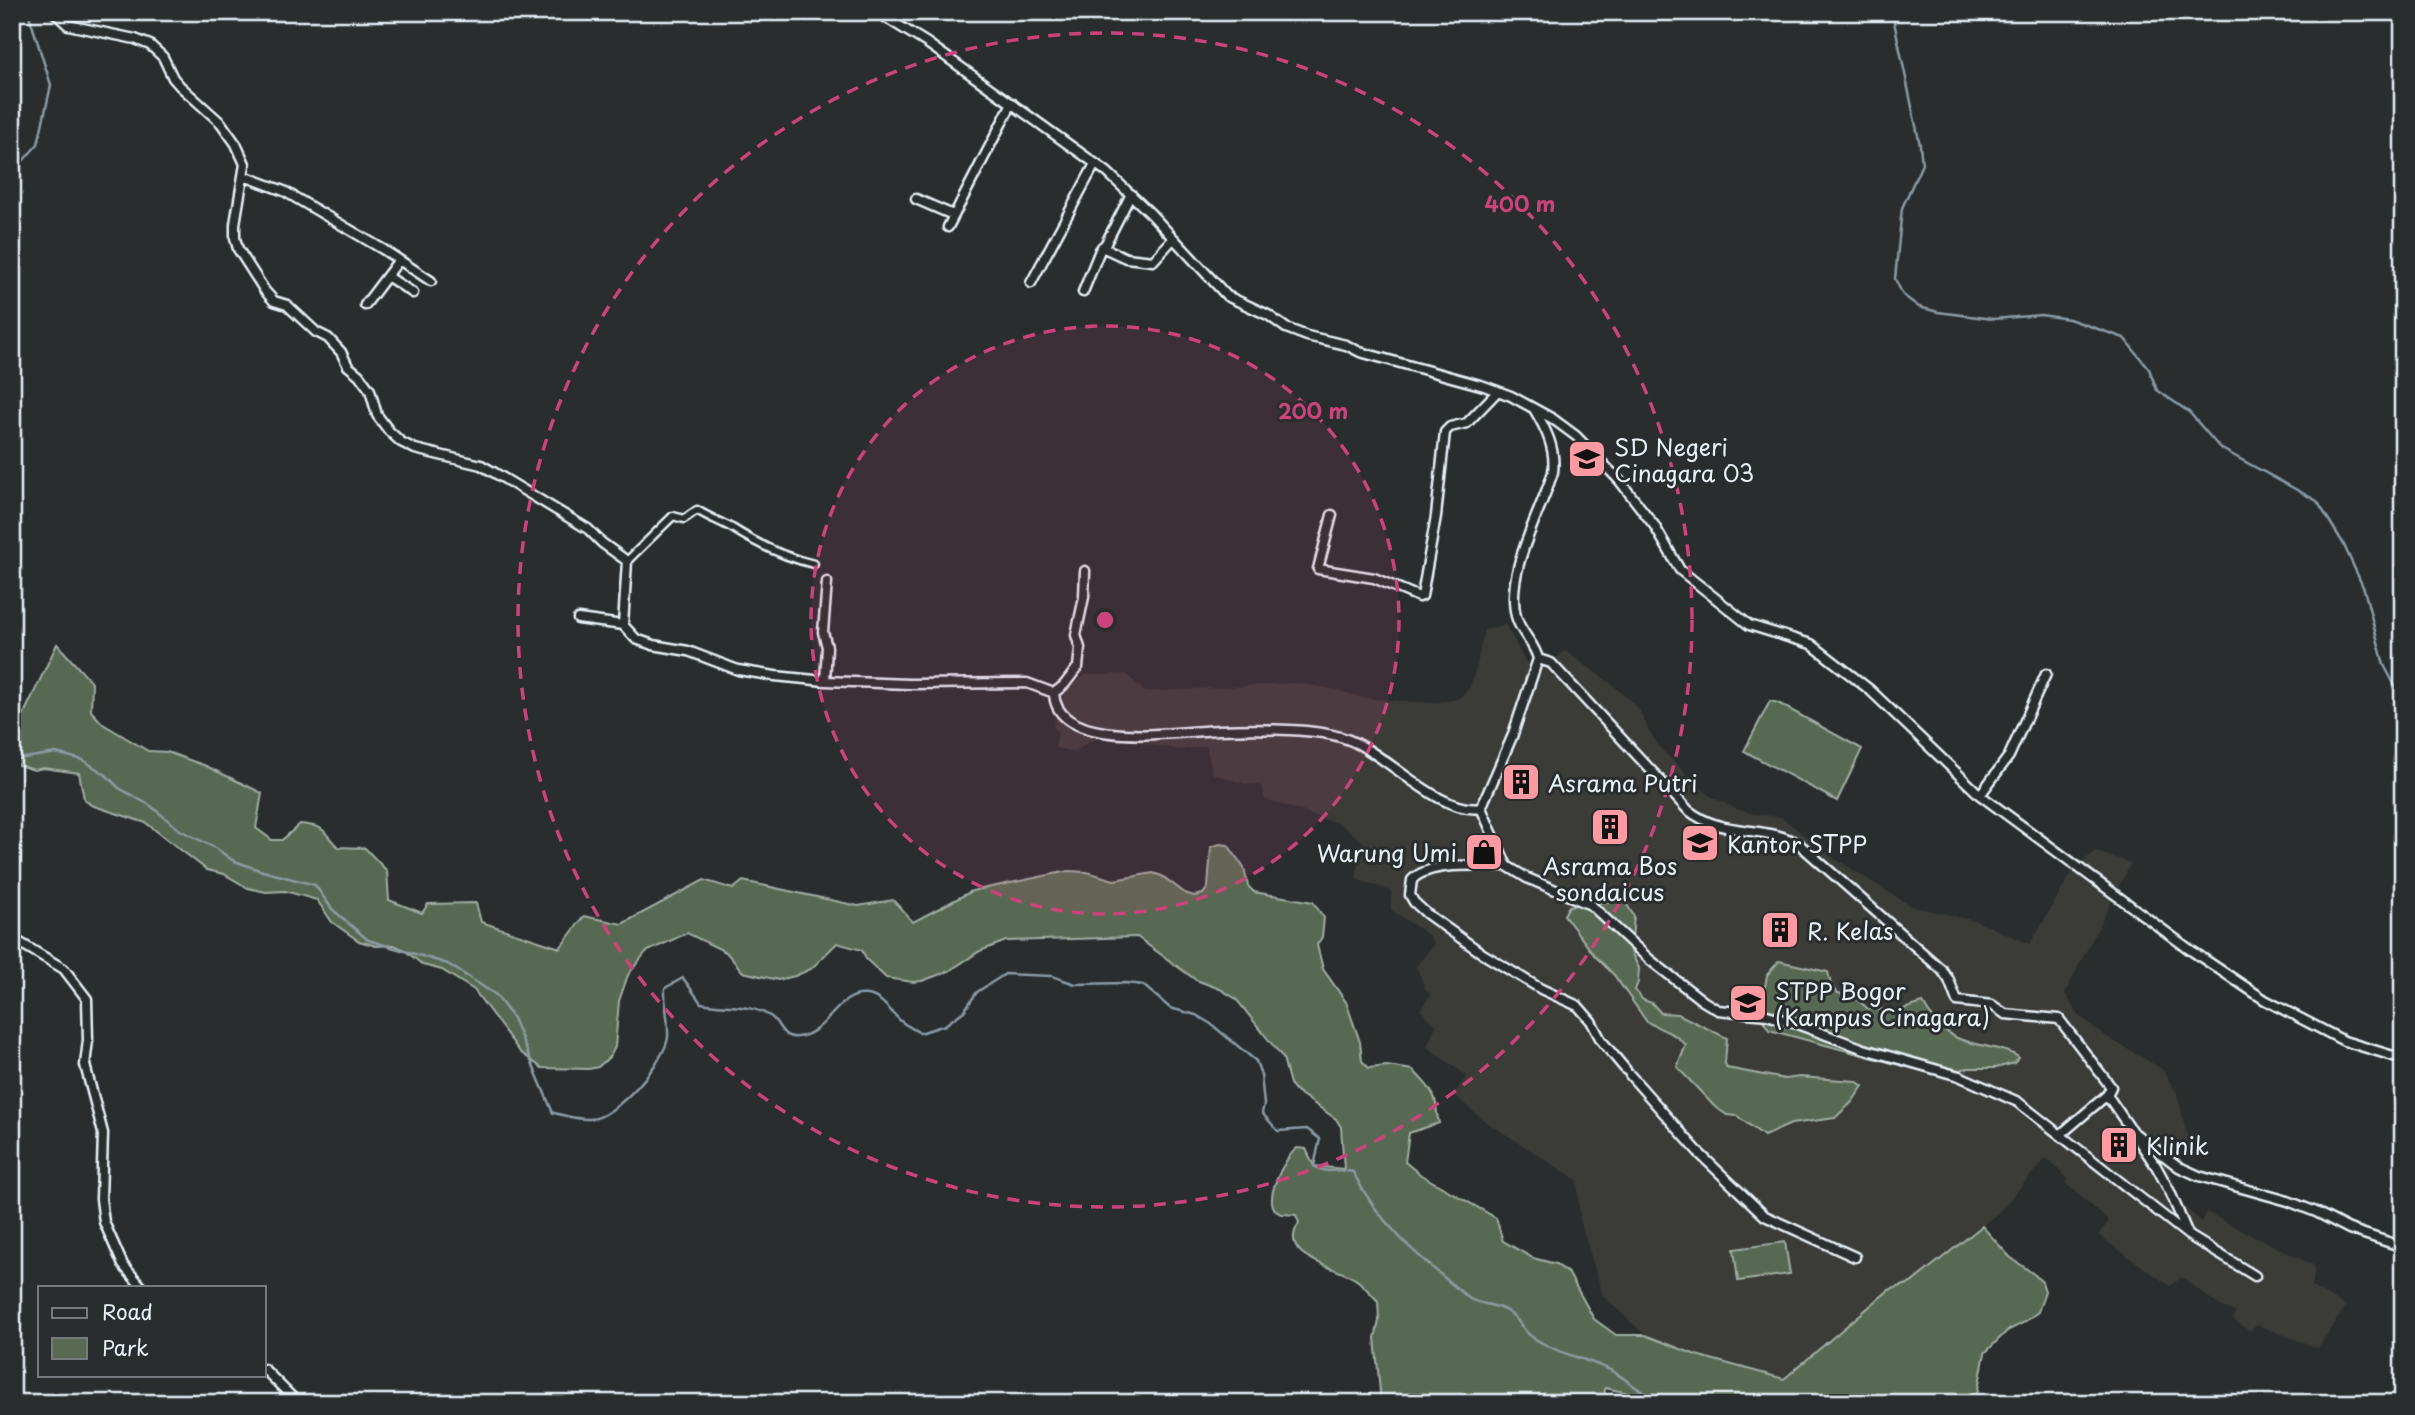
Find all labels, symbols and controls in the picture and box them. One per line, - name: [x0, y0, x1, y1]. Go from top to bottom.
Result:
- text: 400 m: [1485, 187, 1555, 219]
- text: 200 m: [1278, 394, 1348, 426]
- place label: SD Negeri Cinagara 03: [1614, 429, 1754, 490]
- school or university icon: SD Negeri Cinagara 03: [1566, 438, 1608, 480]
- centre of rings: [1093, 608, 1117, 632]
- building icon: Asrama Putri: [1500, 761, 1542, 803]
- place label: Asrama Putri: [1548, 765, 1698, 800]
- building icon: Asrama Bos sondaicus: [1589, 806, 1631, 848]
- school or university icon: Kantor STPP: [1679, 822, 1721, 864]
- place label: Kantor STPP: [1727, 826, 1867, 861]
- shop icon: Warung Umi: [1463, 831, 1505, 873]
- place label: Warung Umi: [1317, 835, 1457, 870]
- place label: Asrama Bos sondaicus: [1543, 848, 1677, 909]
- building icon: R. Kelas: [1759, 909, 1801, 951]
- place label: R. Kelas: [1807, 913, 1894, 948]
- place label: STPP Bogor (Kampus Cinagara): [1775, 973, 1990, 1034]
- school or university icon: STPP Bogor (Kampus Cinagara): [1727, 982, 1769, 1024]
- building icon: Klinik: [2098, 1124, 2140, 1166]
- place label: Klinik: [2146, 1128, 2209, 1163]
- legend: [38, 1286, 266, 1376]
- text: Road: [102, 1295, 153, 1327]
- text: Park: [102, 1331, 149, 1363]

